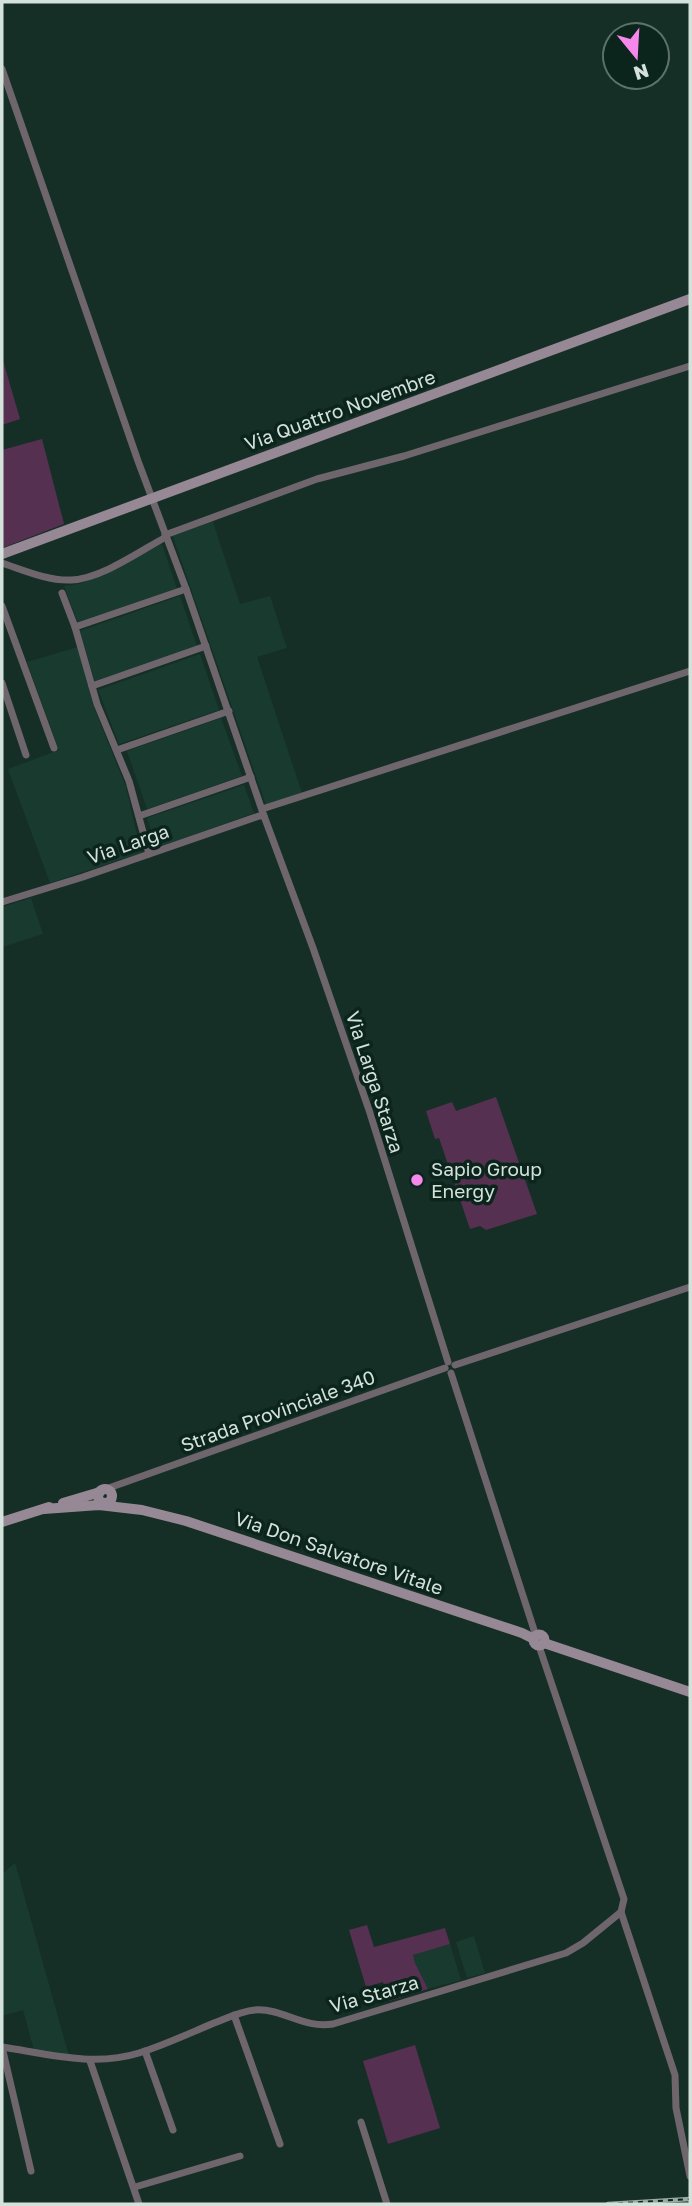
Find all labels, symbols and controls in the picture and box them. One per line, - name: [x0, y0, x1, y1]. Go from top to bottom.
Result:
- north arrow: [601, 21, 671, 91]
- text: N: [631, 59, 652, 86]
- street label: Via Quattro Novembre: [241, 364, 438, 455]
- street label: Via Larga: [84, 819, 172, 868]
- street label: Via Larga Starza: [342, 1008, 409, 1156]
- place label: Sapio Group Energy: [431, 1157, 542, 1202]
- marker: Sapio Group Energy: [409, 1172, 425, 1188]
- street label: Strada Provinciale 340: [178, 1365, 378, 1456]
- street label: Via Don Salvatore Vitale: [232, 1506, 446, 1599]
- street label: Via Starza: [327, 1970, 421, 2017]

